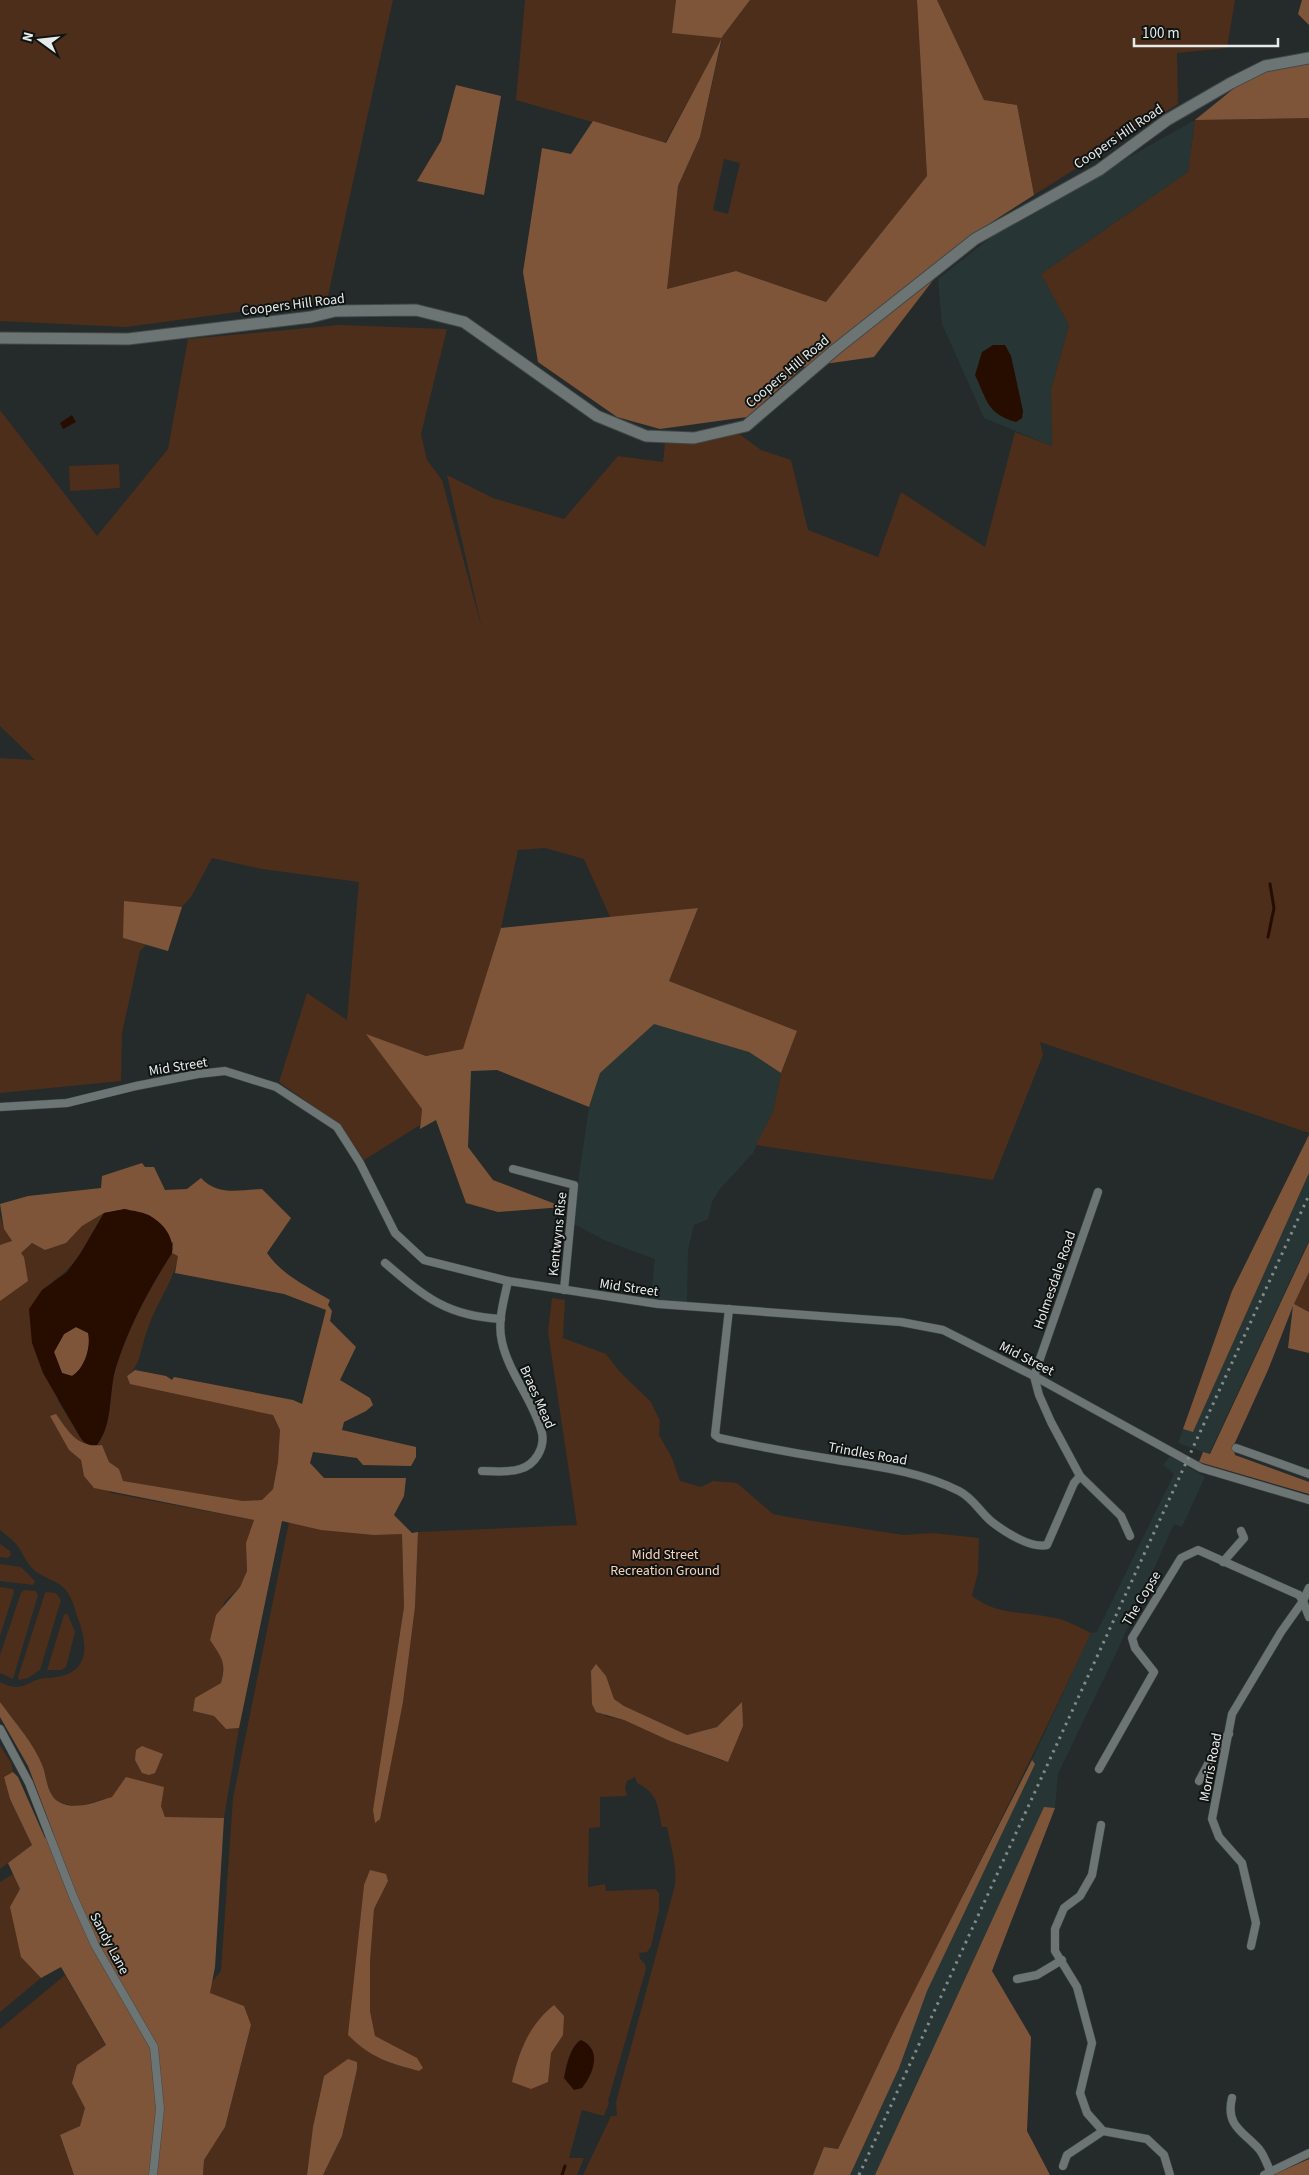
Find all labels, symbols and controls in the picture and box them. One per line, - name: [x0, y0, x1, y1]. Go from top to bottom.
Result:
- north arrow: [15, 15, 65, 65]
- scale bar: [1134, 15, 1278, 47]
- text: 100 m: [1142, 23, 1180, 44]
- text: N: [18, 30, 39, 44]
- street label: Coopers Hill Road: [1070, 99, 1167, 174]
- street label: Coopers Hill Road: [240, 289, 346, 321]
- street label: Coopers Hill Road: [741, 331, 834, 413]
- street label: Mid Street: [147, 1052, 209, 1082]
- street label: Kentwyns Rise: [544, 1191, 572, 1277]
- street label: Holmesdale Road: [1029, 1228, 1081, 1332]
- street label: Mid Street: [598, 1274, 660, 1302]
- street label: Mid Street: [996, 1337, 1058, 1381]
- street label: Braes Mead: [514, 1363, 560, 1432]
- street label: Trindles Road: [827, 1437, 909, 1471]
- park label: Midd Street Recreation Ground: [610, 1545, 720, 1581]
- street label: The Copse: [1118, 1567, 1166, 1630]
- street label: Morris Road: [1195, 1731, 1227, 1803]
- street label: Sandy Lane: [84, 1909, 134, 1978]

